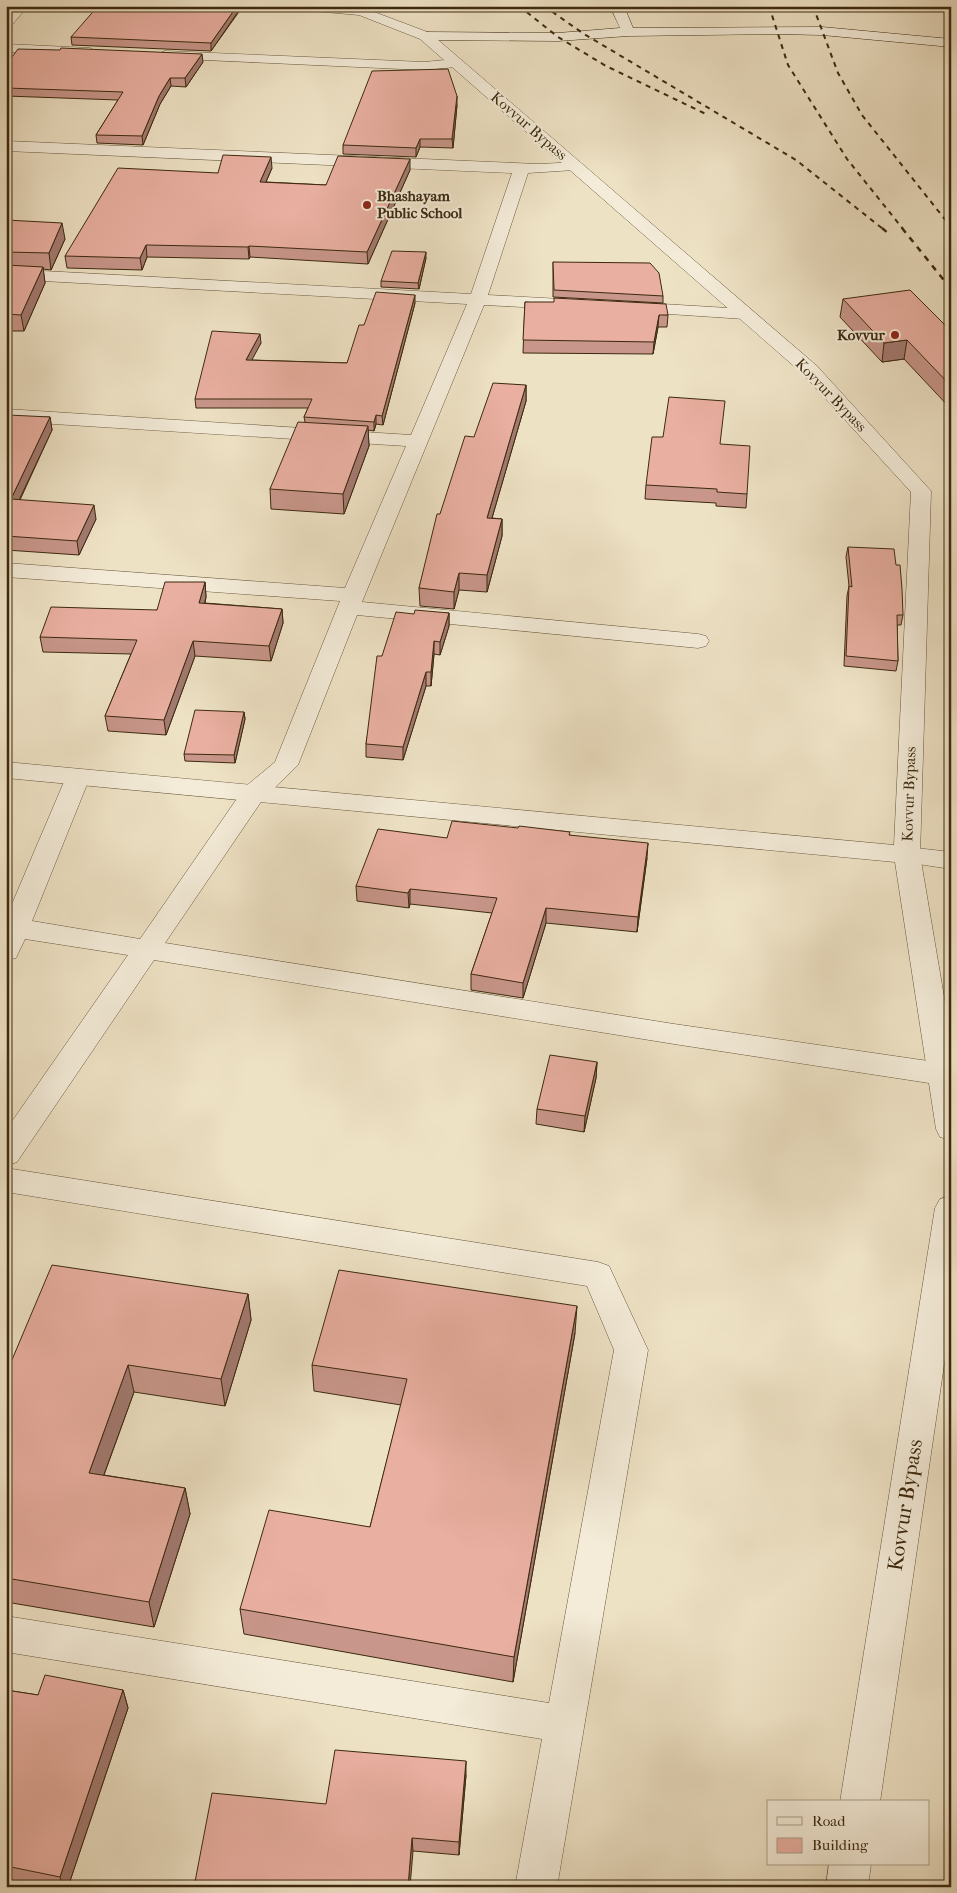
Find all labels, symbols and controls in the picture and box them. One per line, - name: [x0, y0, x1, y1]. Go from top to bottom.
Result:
- street label: Kovvur Bypass: [487, 88, 571, 164]
- place label: Bhashayam Public School: [377, 187, 463, 222]
- marker: Bhashayam Public School: [361, 199, 373, 211]
- place label: Kovvur: [837, 326, 886, 344]
- marker: Kovvur: [889, 329, 901, 341]
- street label: Kovvur Bypass: [792, 355, 871, 436]
- street label: Kovvur Bypass: [898, 746, 920, 842]
- street label: Kovvur Bypass: [883, 1437, 927, 1573]
- legend: [767, 1800, 930, 1866]
- text: Road: [812, 1812, 846, 1830]
- text: Building: [812, 1836, 869, 1854]

